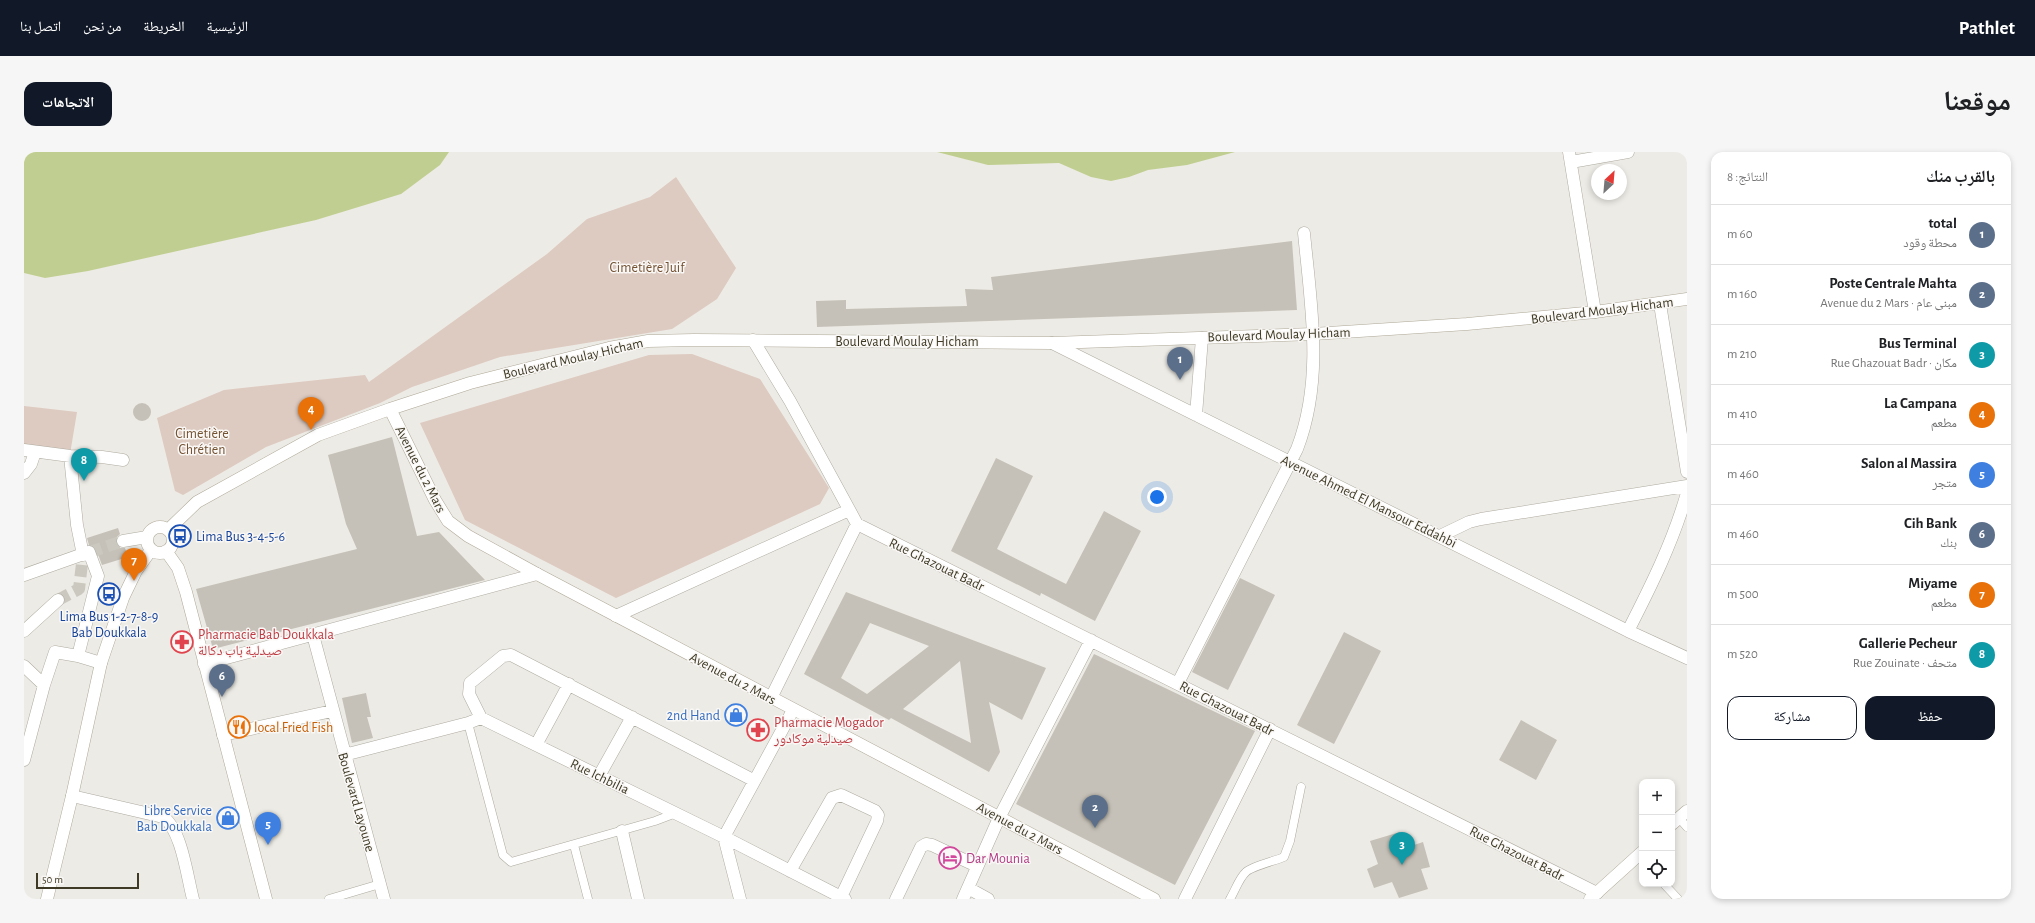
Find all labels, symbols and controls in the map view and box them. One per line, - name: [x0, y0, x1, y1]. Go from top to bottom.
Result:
- text: Pathlet: [1959, 19, 2015, 38]
- text: اتصل بنا: [20, 20, 61, 34]
- text: من نحن: [83, 20, 121, 34]
- text: الخريطة: [143, 20, 185, 34]
- text: الرئيسية: [207, 20, 248, 34]
- button: الاتجاهات: [24, 82, 112, 126]
- text: موقعنا: [1943, 88, 2011, 116]
- north arrow: [1591, 164, 1627, 200]
- text: بالقرب منك: [1926, 168, 1995, 185]
- text: النتائج: 8: [1727, 171, 1768, 184]
- text: total: [1928, 216, 1957, 231]
- text: 60 m: [1727, 228, 1753, 241]
- text: 1: [1980, 228, 1984, 241]
- text: محطة وقود: [1903, 237, 1957, 250]
- park label: Cimetière Juif: [610, 261, 685, 275]
- text: Poste Centrale Mahta: [1829, 276, 1957, 291]
- text: 160 m: [1727, 288, 1757, 301]
- text: 2: [1979, 288, 1985, 301]
- street label: Boulevard Moulay Hicham: [1530, 295, 1674, 327]
- text: مبنى عام · Avenue du 2 Mars: [1820, 297, 1957, 310]
- street label: Boulevard Moulay Hicham: [1207, 326, 1351, 344]
- street label: Boulevard Moulay Hicham: [835, 335, 979, 349]
- street label: Boulevard Moulay Hicham: [502, 336, 645, 382]
- text: Bus Terminal: [1878, 336, 1957, 351]
- pin: 1: [1167, 347, 1193, 380]
- text: 210 m: [1727, 348, 1757, 361]
- text: 3: [1979, 348, 1985, 361]
- text: مكان · Rue Ghazouat Badr: [1830, 357, 1957, 370]
- text: La Campana: [1884, 396, 1957, 411]
- pin: 4: [298, 397, 324, 430]
- text: 410 m: [1727, 408, 1757, 421]
- text: 4: [1979, 408, 1985, 421]
- text: مطعم: [1931, 417, 1957, 430]
- street label: Avenue du 2 Mars: [392, 424, 448, 515]
- park label: Cimetière Chrétien: [175, 427, 229, 457]
- pin: 8: [71, 448, 97, 481]
- street label: Avenue Ahmed El Mansour Eddahbi: [1278, 453, 1459, 551]
- text: Salon al Massira: [1861, 456, 1957, 471]
- text: 460 m: [1727, 468, 1759, 481]
- text: 5: [1979, 468, 1985, 481]
- text: متجر: [1932, 477, 1957, 490]
- your location: [1147, 487, 1167, 507]
- text: Cih Bank: [1904, 516, 1957, 531]
- bus stop icon: Lima Bus 3-4-5-6: [167, 523, 193, 549]
- text: 460 m: [1727, 528, 1759, 541]
- text: 6: [1979, 528, 1985, 541]
- place label: Lima Bus 3-4-5-6: [196, 530, 285, 544]
- street label: Rue Ghazouat Badr: [887, 536, 987, 594]
- text: بنك: [1940, 537, 1957, 550]
- pin: 7: [121, 548, 147, 581]
- text: Miyame: [1908, 576, 1957, 591]
- bus stop icon: Lima Bus 1-2-7-8-9 Bab Doukkala: [96, 581, 122, 607]
- text: 500 m: [1727, 588, 1759, 601]
- text: 7: [1979, 588, 1985, 601]
- text: مطعم: [1931, 597, 1957, 610]
- place label: Lima Bus 1-2-7-8-9 Bab Doukkala: [60, 610, 158, 640]
- place label: Pharmacie Bab Doukkala صيدلية باب دكالة: [198, 628, 335, 658]
- pharmacy icon: Pharmacie Bab Doukkala صيدلية باب دكالة: [169, 629, 195, 655]
- text: Gallerie Pecheur: [1859, 636, 1957, 651]
- text: 520 m: [1727, 648, 1758, 661]
- text: 8: [1979, 648, 1985, 661]
- street label: Avenue du 2 Mars: [687, 650, 778, 707]
- text: متحف · Rue Zouinate: [1853, 657, 1957, 670]
- pin: 6: [209, 664, 235, 697]
- street label: Rue Ghazouat Badr: [1177, 679, 1276, 739]
- button: مشاركة: [1727, 696, 1857, 740]
- button: حفظ: [1865, 696, 1995, 740]
- shop icon: 2nd Hand: [723, 702, 749, 728]
- place label: 2nd Hand: [667, 709, 720, 723]
- restaurant icon: local Fried Fish: [226, 714, 252, 740]
- place label: Pharmacie Mogador صيدلية موكادور: [773, 716, 884, 747]
- pharmacy icon: Pharmacie Mogador صيدلية موكادور: [745, 717, 771, 743]
- place label: local Fried Fish: [254, 721, 333, 735]
- street label: Boulevard Layoune: [335, 751, 377, 854]
- street label: Rue Ichbilia: [568, 757, 632, 797]
- map controls: [1639, 779, 1675, 887]
- button: +: [1639, 779, 1675, 815]
- pin: 2: [1082, 795, 1108, 828]
- street label: Avenue du 2 Mars: [974, 800, 1065, 857]
- place label: Libre Service Bab Doukkala: [137, 804, 213, 834]
- shop icon: Libre Service Bab Doukkala: [215, 805, 241, 831]
- pin: 5: [255, 812, 281, 845]
- button: −: [1639, 815, 1675, 851]
- street label: Rue Ghazouat Badr: [1467, 824, 1566, 884]
- pin: 3: [1389, 832, 1415, 865]
- hotel icon: Dar Mounia: [937, 845, 963, 871]
- button: locate: [1639, 851, 1675, 887]
- place label: Dar Mounia: [966, 852, 1030, 866]
- scale bar: [36, 871, 139, 890]
- text: 50 m: [42, 874, 63, 885]

